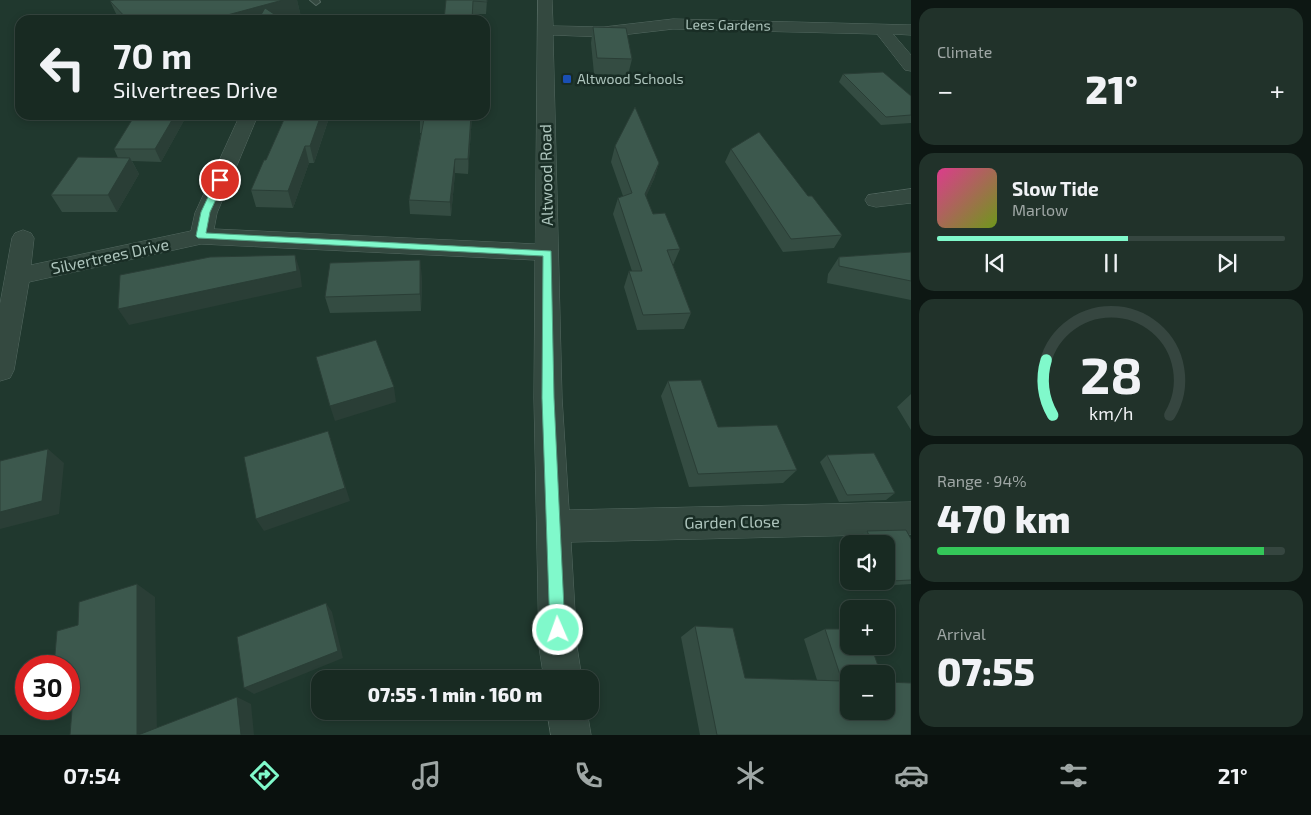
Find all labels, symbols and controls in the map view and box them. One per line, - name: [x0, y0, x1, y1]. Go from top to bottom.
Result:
- street label: Lees Gardens: [685, 15, 771, 34]
- text: 70 m: [113, 34, 192, 76]
- icon: left: [30, 35, 95, 100]
- text: Climate: [937, 42, 992, 61]
- text: 21°: [1085, 66, 1138, 112]
- place label: Altwood Schools: [577, 70, 684, 87]
- marker: Altwood Schools: [561, 73, 573, 85]
- text: −: [937, 73, 953, 107]
- text: +: [1270, 73, 1285, 107]
- text: Silvertrees Drive: [113, 76, 278, 102]
- street label: Altwood Road: [535, 124, 556, 226]
- pin: [199, 159, 241, 201]
- icon: arrive: [206, 166, 234, 194]
- text: Slow Tide: [1012, 177, 1099, 200]
- text: Marlow: [1012, 200, 1068, 219]
- street label: Silvertrees Drive: [49, 234, 171, 277]
- icon: previous: [981, 249, 1009, 277]
- icon: pause: [1097, 249, 1125, 277]
- icon: next: [1213, 249, 1241, 277]
- text: 28: [1080, 342, 1142, 404]
- text: km/h: [1089, 402, 1133, 424]
- text: Range · 94%: [937, 471, 1027, 490]
- text: 470 km: [937, 495, 1071, 541]
- street label: Garden Close: [684, 511, 780, 532]
- map controls: [840, 535, 895, 720]
- button: sound: [840, 535, 895, 590]
- button: +: [840, 600, 895, 655]
- position arrow: [531, 603, 583, 655]
- text: Arrival: [937, 624, 986, 643]
- text: 07:55: [937, 648, 1035, 694]
- speed limit sign: 30: [15, 655, 80, 720]
- button: −: [840, 665, 895, 720]
- text: 07:55 · 1 min · 160 m: [368, 683, 542, 706]
- icon: directions: [247, 758, 282, 793]
- icon: music: [409, 758, 444, 793]
- icon: phone: [571, 758, 606, 793]
- icon: climate: [733, 758, 768, 793]
- icon: car: [894, 758, 929, 793]
- icon: filters: [1056, 758, 1091, 793]
- text: 07:54: [63, 762, 121, 788]
- text: 21°: [1218, 762, 1248, 788]

